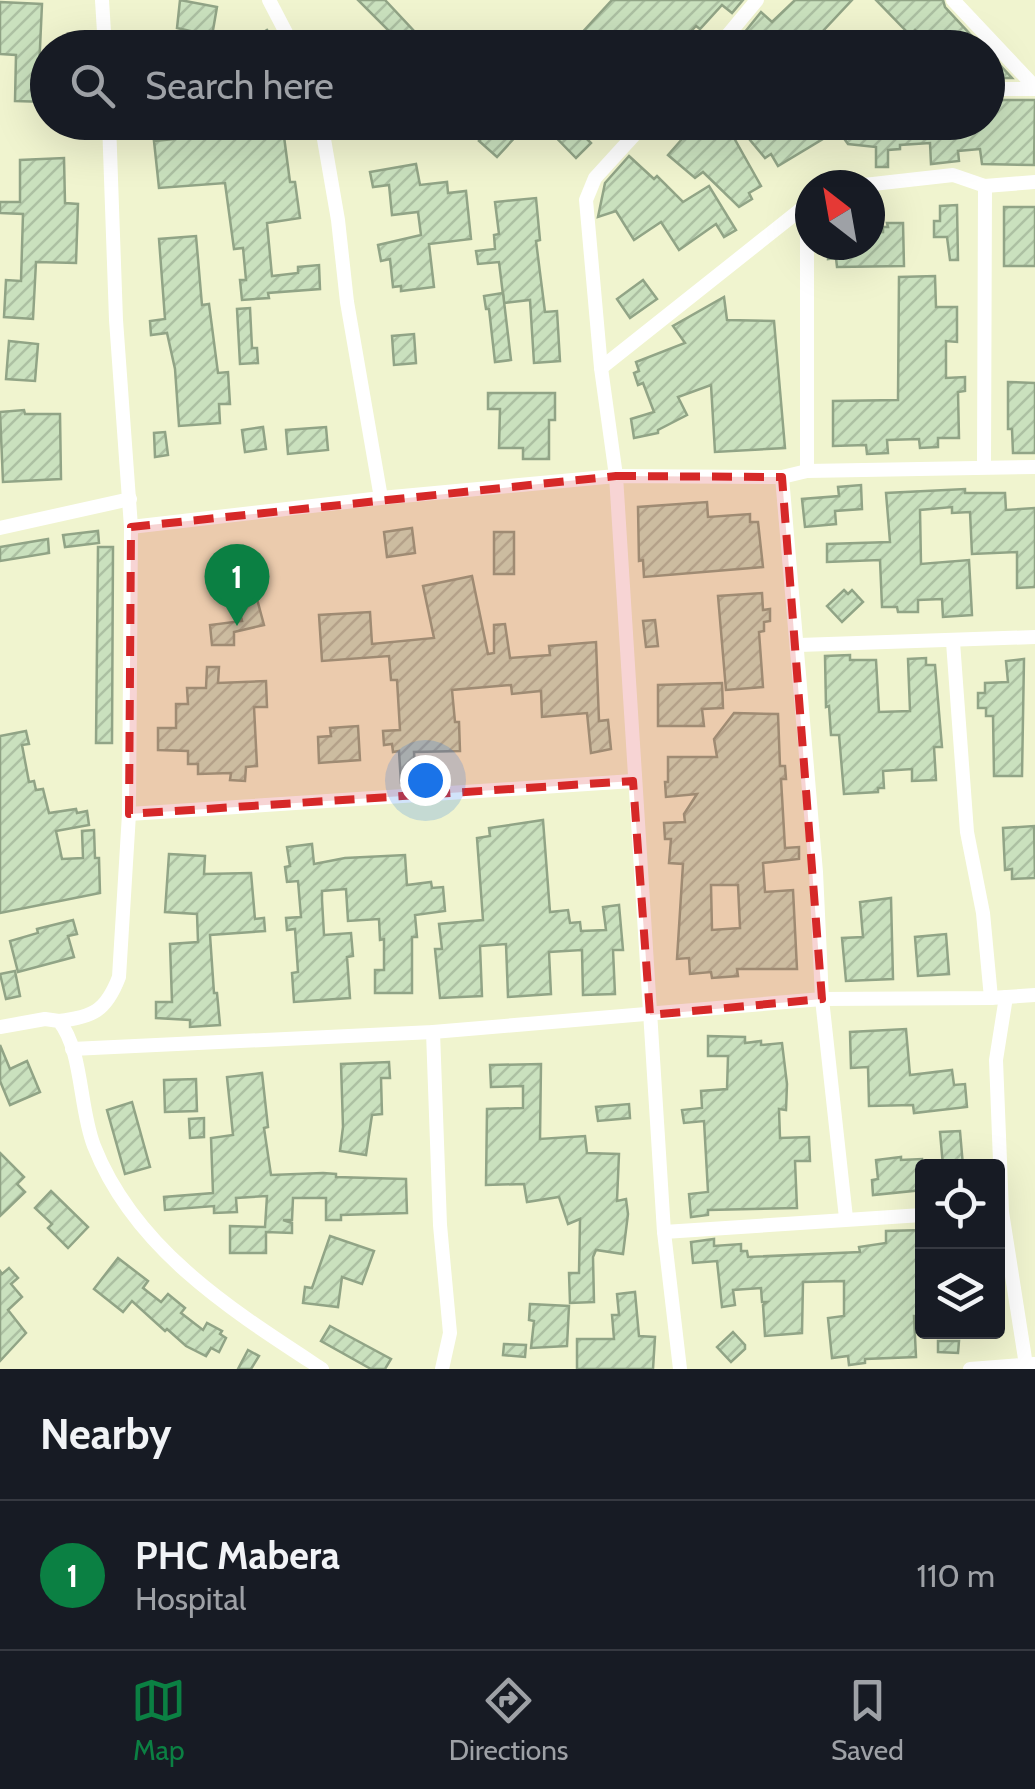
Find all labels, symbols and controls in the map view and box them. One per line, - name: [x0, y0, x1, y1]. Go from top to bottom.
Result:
- search box: [30, 30, 1005, 140]
- icon: search: [65, 58, 120, 113]
- text: Search here: [145, 62, 334, 109]
- north arrow: [795, 170, 885, 260]
- pin: 1: [204, 544, 270, 626]
- your location: [400, 755, 451, 806]
- map controls: [915, 1159, 1005, 1339]
- button: locate: [915, 1159, 1005, 1249]
- button: layers: [915, 1249, 1005, 1339]
- text: Nearby: [40, 1408, 172, 1460]
- text: PHC Mabera: [135, 1532, 340, 1579]
- text: 1: [67, 1556, 78, 1595]
- text: 110 m: [917, 1556, 995, 1595]
- text: Hospital: [135, 1579, 246, 1618]
- tab: Map: [131, 1673, 186, 1767]
- tab: Directions: [449, 1673, 568, 1767]
- tab: Saved: [831, 1673, 904, 1767]

